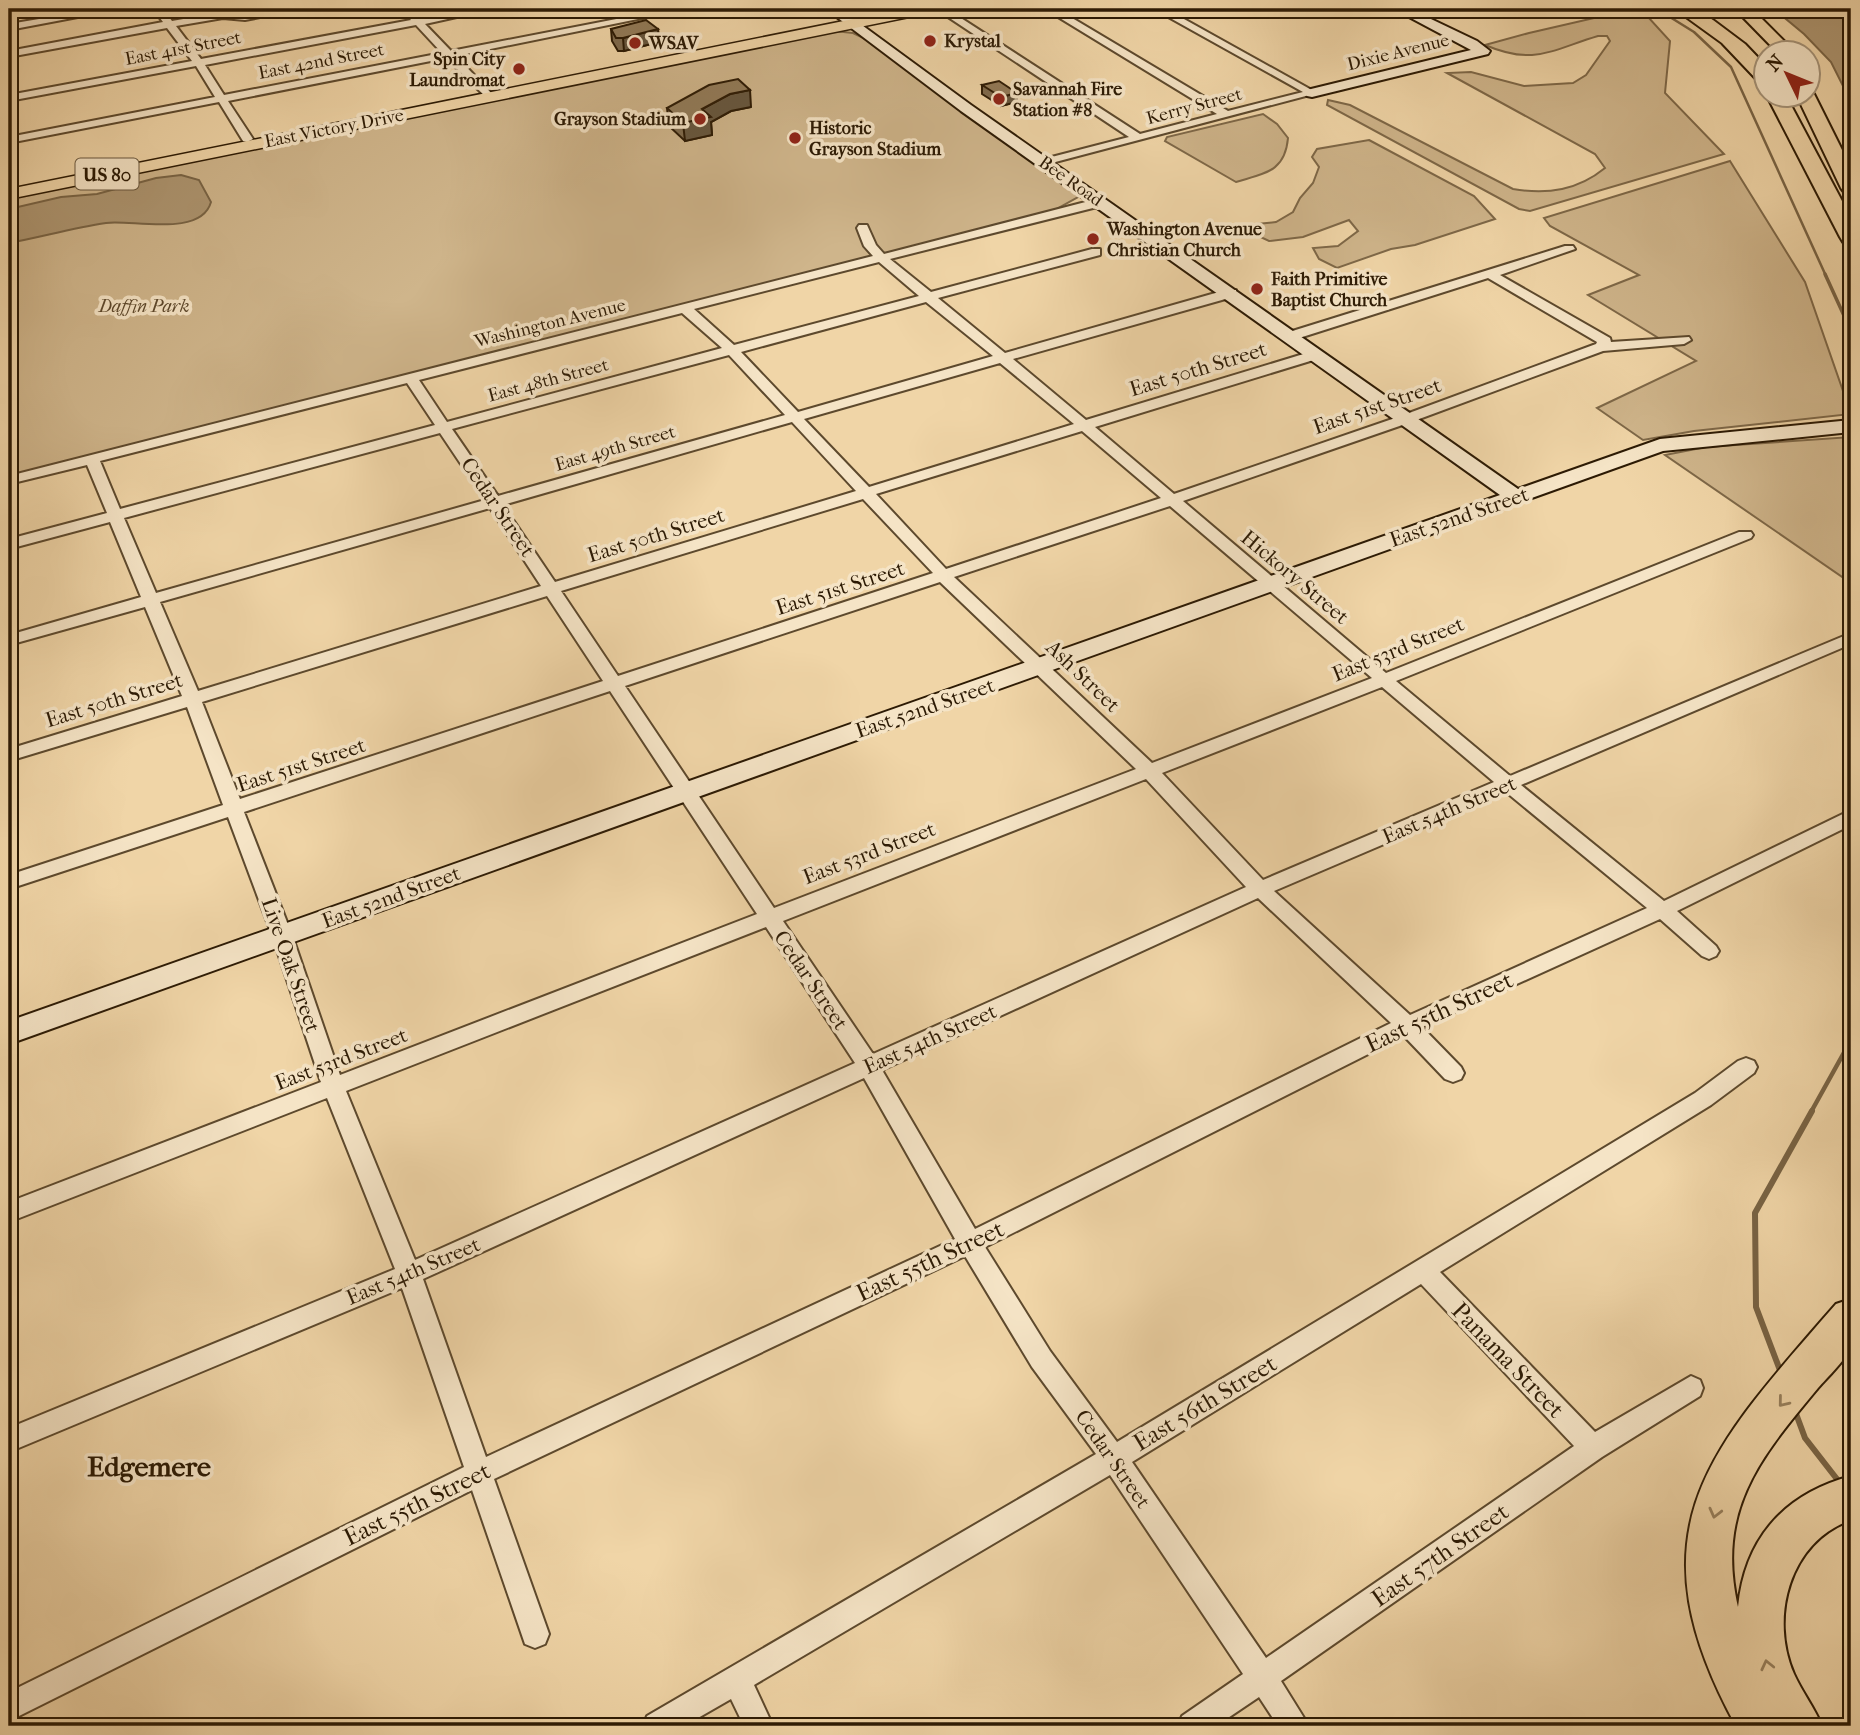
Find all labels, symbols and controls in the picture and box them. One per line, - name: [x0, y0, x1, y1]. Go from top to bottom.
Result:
- street label: East 41st Street: [123, 27, 243, 70]
- street label: Dixie Avenue: [1345, 30, 1451, 75]
- place label: Krystal: [944, 31, 1002, 52]
- place label: WSAV: [648, 33, 699, 54]
- marker: Krystal: [922, 33, 938, 49]
- marker: WSAV: [627, 35, 643, 51]
- north arrow: [1752, 38, 1822, 108]
- street label: East 42nd Street: [256, 39, 386, 84]
- place label: Spin City Laundromat: [409, 49, 506, 91]
- text: N: [1762, 50, 1789, 76]
- marker: Spin City Laundromat: [511, 61, 527, 77]
- place label: Savannah Fire Station #8: [1013, 79, 1122, 121]
- street label: Kerry Street: [1144, 84, 1245, 129]
- marker: Savannah Fire Station #8: [991, 91, 1007, 107]
- street label: East Victory Drive: [263, 105, 406, 152]
- place label: Grayson Stadium: [554, 109, 687, 130]
- marker: Grayson Stadium: [692, 111, 708, 127]
- place label: Historic Grayson Stadium: [809, 118, 942, 160]
- marker: Historic Grayson Stadium: [787, 130, 803, 146]
- street label: Bee Road: [1035, 152, 1107, 211]
- road number: US 80: [76, 158, 138, 190]
- place label: Washington Avenue Christian Church: [1106, 219, 1262, 261]
- marker: Washington Avenue Christian Church: [1085, 231, 1101, 247]
- place label: Faith Primitive Baptist Church: [1270, 269, 1388, 311]
- marker: Faith Primitive Baptist Church: [1249, 281, 1265, 297]
- street label: Washington Avenue: [471, 295, 628, 353]
- park label: Daffin Park: [98, 296, 189, 317]
- street label: East 50th Street: [1127, 337, 1270, 401]
- street label: East 48th Street: [486, 354, 611, 407]
- street label: East 51st Street: [1310, 373, 1445, 439]
- street label: East 49th Street: [553, 421, 678, 476]
- street label: Cedar Street: [456, 453, 540, 562]
- street label: East 52nd Street: [1386, 482, 1532, 552]
- street label: East 50th Street: [585, 503, 728, 567]
- street label: Hickory Street: [1236, 525, 1354, 629]
- street label: East 51st Street: [773, 556, 908, 620]
- street label: East 53rd Street: [1329, 611, 1468, 686]
- street label: Ash Street: [1040, 634, 1125, 717]
- street label: East 50th Street: [43, 668, 186, 732]
- street label: East 52nd Street: [852, 673, 998, 743]
- street label: East 51st Street: [234, 733, 369, 797]
- street label: East 54th Street: [1379, 771, 1520, 849]
- street label: East 53rd Street: [799, 817, 939, 889]
- street label: East 52nd Street: [318, 861, 464, 933]
- street label: Live Oak Street: [257, 895, 325, 1036]
- street label: Cedar Street: [769, 926, 853, 1035]
- street label: East 55th Street: [1361, 965, 1518, 1058]
- street label: East 54th Street: [860, 999, 1001, 1079]
- street label: East 53rd Street: [271, 1023, 411, 1095]
- street label: East 55th Street: [852, 1214, 1009, 1307]
- street label: East 54th Street: [343, 1232, 484, 1310]
- street label: Panama Street: [1446, 1296, 1570, 1424]
- street label: East 56th Street: [1128, 1349, 1282, 1457]
- one-way arrow: [1778, 1394, 1791, 1406]
- street label: Cedar Street: [1070, 1405, 1156, 1513]
- district label: Edgemere: [87, 1450, 211, 1483]
- street label: East 55th Street: [339, 1456, 495, 1552]
- street label: East 57th Street: [1366, 1497, 1514, 1613]
- one-way arrow: [1709, 1507, 1723, 1519]
- one-way arrow: [1761, 1659, 1776, 1671]

